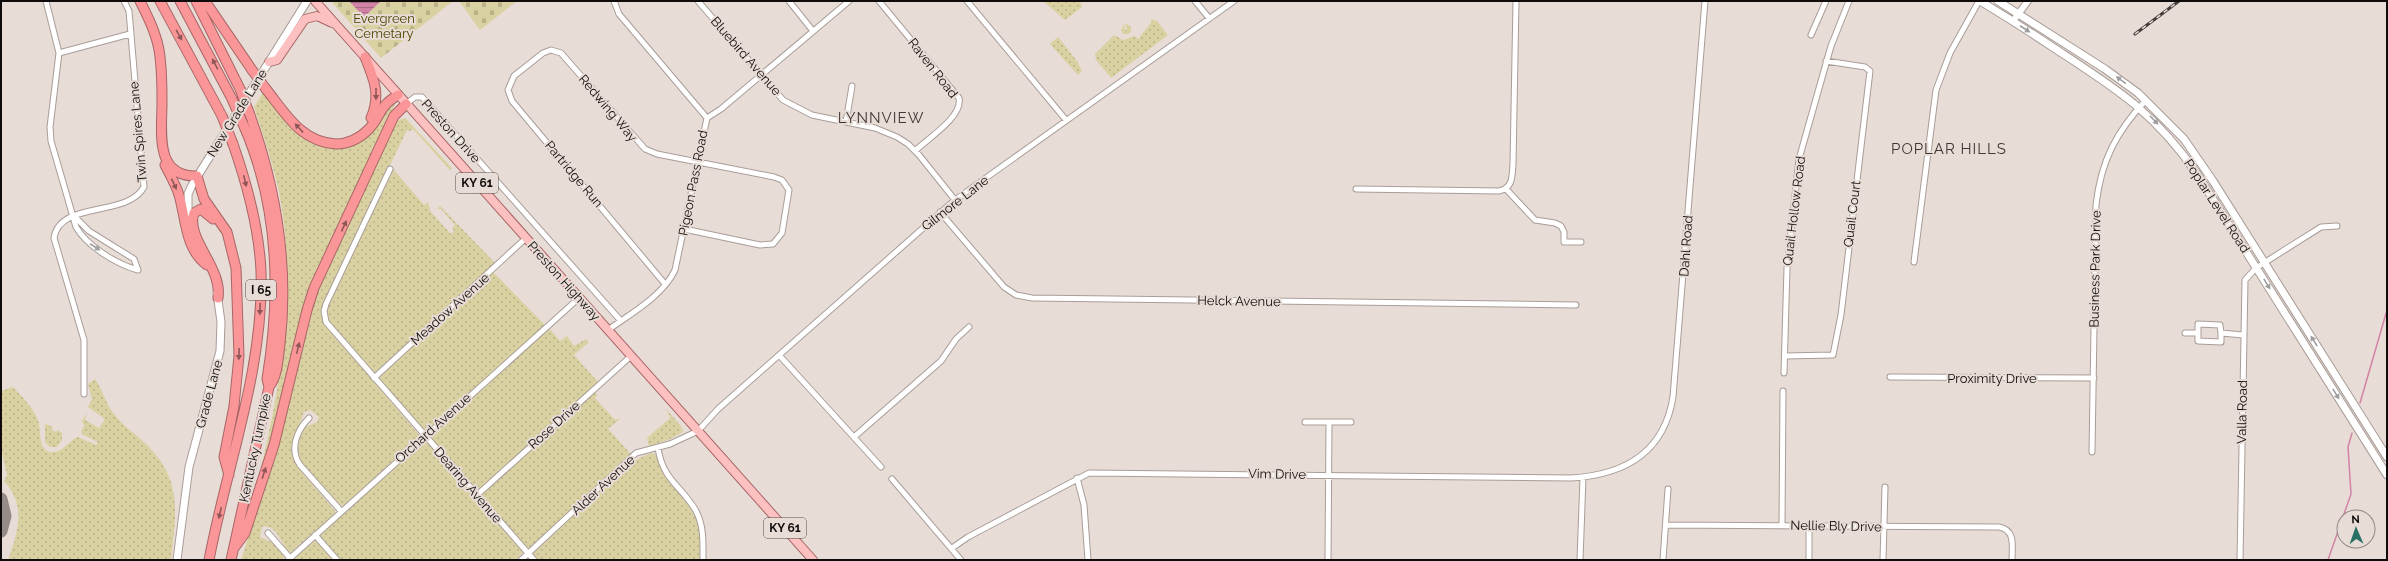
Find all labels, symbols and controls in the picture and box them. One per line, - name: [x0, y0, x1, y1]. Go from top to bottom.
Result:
- park label: Evergreen Cemetary: [353, 11, 415, 41]
- street label: Bluebird Avenue: [708, 14, 785, 99]
- one-way arrow: [2019, 25, 2031, 32]
- one-way arrow: [176, 29, 182, 41]
- street label: Raven Road: [905, 35, 961, 101]
- one-way arrow: [211, 59, 218, 70]
- street label: New Grade Lane: [204, 66, 270, 160]
- street label: Redwing Way: [576, 71, 640, 145]
- one-way arrow: [2116, 76, 2127, 85]
- street label: Twin Spires Lane: [126, 80, 150, 183]
- one-way arrow: [373, 88, 379, 101]
- street label: Preston Drive: [419, 96, 484, 166]
- district label: LYNNVIEW: [838, 109, 924, 127]
- one-way arrow: [2149, 115, 2158, 125]
- one-way arrow: [294, 123, 303, 133]
- street label: Pigeon Pass Road: [675, 129, 711, 237]
- street label: Partridge Run: [542, 138, 606, 210]
- district label: POPLAR HILLS: [1891, 140, 2007, 158]
- street label: Quail Hollow Road: [1780, 155, 1808, 267]
- street label: Poplar Level Road: [2181, 156, 2253, 256]
- street label: Gilmore Lane: [919, 172, 992, 234]
- road number: KY 61: [456, 173, 498, 193]
- one-way arrow: [243, 175, 249, 187]
- one-way arrow: [171, 178, 178, 190]
- street label: Quail Court: [1840, 179, 1864, 248]
- street label: Business Park Drive: [2086, 210, 2104, 328]
- street label: Dahl Road: [1676, 215, 1696, 277]
- one-way arrow: [341, 221, 347, 232]
- street label: Preston Highway: [524, 238, 604, 324]
- one-way arrow: [89, 243, 101, 250]
- street label: Meadow Avenue: [408, 270, 493, 348]
- one-way arrow: [2263, 278, 2270, 290]
- road number: I 65: [246, 280, 276, 300]
- street label: Helck Avenue: [1197, 293, 1281, 309]
- one-way arrow: [257, 303, 263, 316]
- one-way arrow: [2310, 336, 2318, 346]
- one-way arrow: [295, 341, 301, 354]
- one-way arrow: [235, 348, 242, 360]
- street label: Grade Lane: [193, 358, 225, 430]
- street label: Proximity Drive: [1947, 371, 2037, 386]
- street label: Valla Road: [2234, 380, 2250, 444]
- one-way arrow: [2333, 388, 2340, 400]
- street label: Orchard Avenue: [392, 390, 474, 466]
- street label: Kentucky Turnpike: [236, 392, 274, 504]
- street label: Rose Drive: [525, 398, 583, 452]
- street label: Dearing Avenue: [431, 444, 505, 526]
- street label: Alder Avenue: [568, 452, 638, 518]
- street label: Vim Drive: [1248, 466, 1306, 482]
- one-way arrow: [262, 467, 268, 479]
- one-way arrow: [217, 507, 223, 519]
- north arrow: [2336, 509, 2376, 549]
- text: N: [2351, 513, 2360, 526]
- road number: KY 61: [764, 518, 806, 538]
- street label: Nellie Bly Drive: [1790, 518, 1882, 534]

